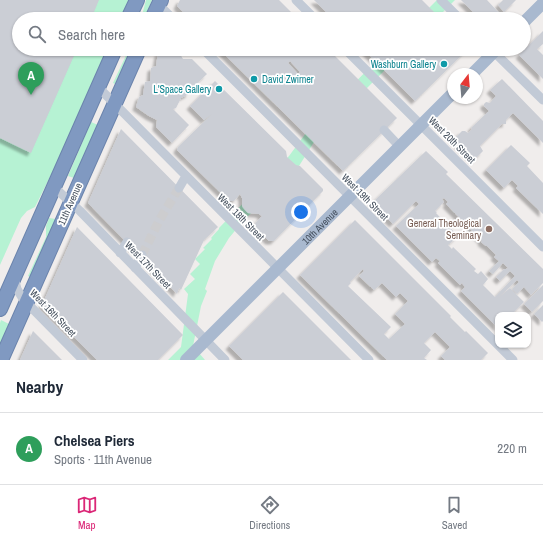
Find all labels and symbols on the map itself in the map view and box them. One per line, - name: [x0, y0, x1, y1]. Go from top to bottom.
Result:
- place label: Washburn Gallery: [371, 58, 437, 71]
- marker: Washburn Gallery: [439, 59, 449, 69]
- pin: A: [18, 62, 44, 95]
- north arrow: [447, 68, 483, 104]
- place label: David Zwirner: [262, 73, 314, 86]
- marker: David Zwirner: [249, 74, 259, 84]
- place label: L'Space Gallery: [153, 83, 212, 96]
- marker: L'Space Gallery: [214, 84, 224, 94]
- street label: West 20th Street: [426, 114, 479, 167]
- street label: West 19th Street: [339, 171, 392, 224]
- street label: 11th Avenue: [55, 180, 85, 227]
- street label: West 18th Street: [215, 191, 268, 244]
- your location: [291, 202, 311, 222]
- street label: 10th Avenue: [299, 205, 341, 247]
- place label: General Theological Seminary: [407, 217, 482, 242]
- marker: General Theological Seminary: [484, 224, 494, 234]
- street label: West 17th Street: [122, 239, 174, 292]
- street label: West 16th Street: [27, 287, 79, 340]

